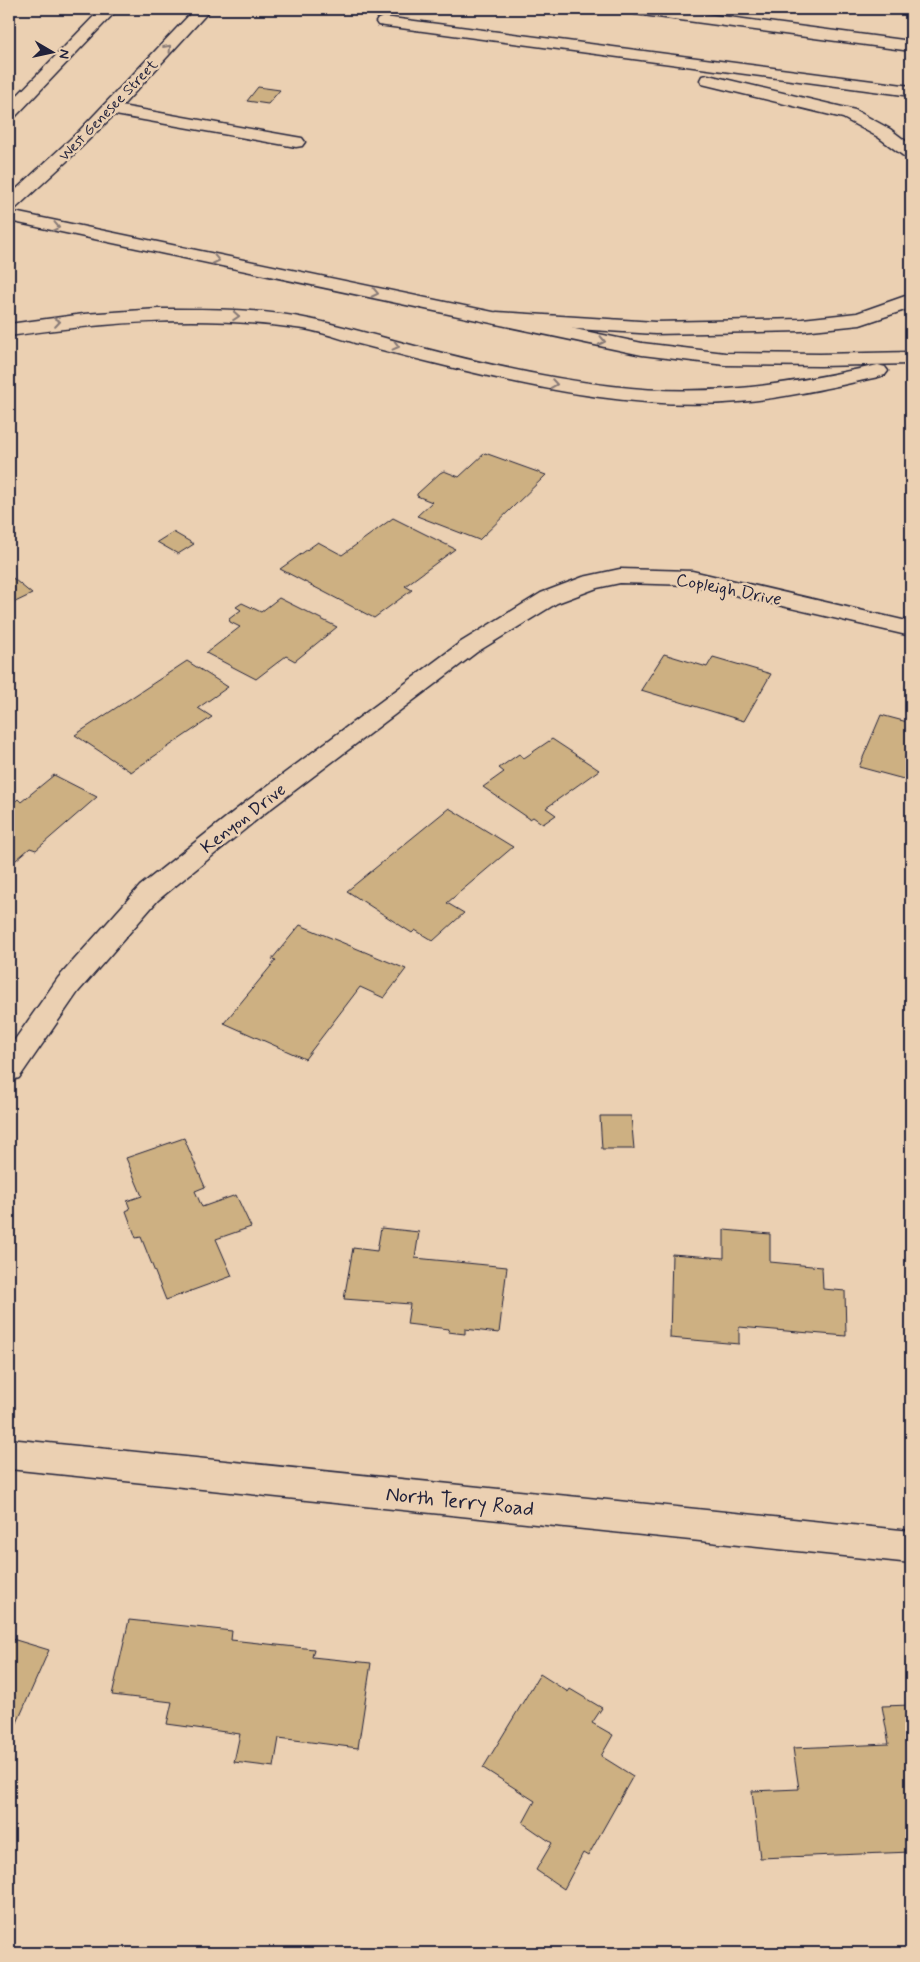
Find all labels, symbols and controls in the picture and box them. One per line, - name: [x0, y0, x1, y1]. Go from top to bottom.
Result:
- north arrow: [28, 28, 78, 78]
- one-way arrow: [162, 45, 171, 54]
- text: N: [54, 48, 73, 60]
- street label: West Genesee Street: [55, 55, 163, 166]
- one-way arrow: [52, 221, 61, 231]
- one-way arrow: [211, 254, 220, 265]
- one-way arrow: [370, 287, 379, 298]
- one-way arrow: [233, 311, 241, 322]
- one-way arrow: [53, 317, 61, 328]
- one-way arrow: [598, 335, 607, 346]
- one-way arrow: [391, 340, 400, 351]
- one-way arrow: [549, 378, 558, 388]
- street label: Copleigh Drive: [674, 568, 784, 612]
- street label: Kenyon Drive: [196, 778, 291, 860]
- street label: North Terry Road: [384, 1480, 536, 1524]

